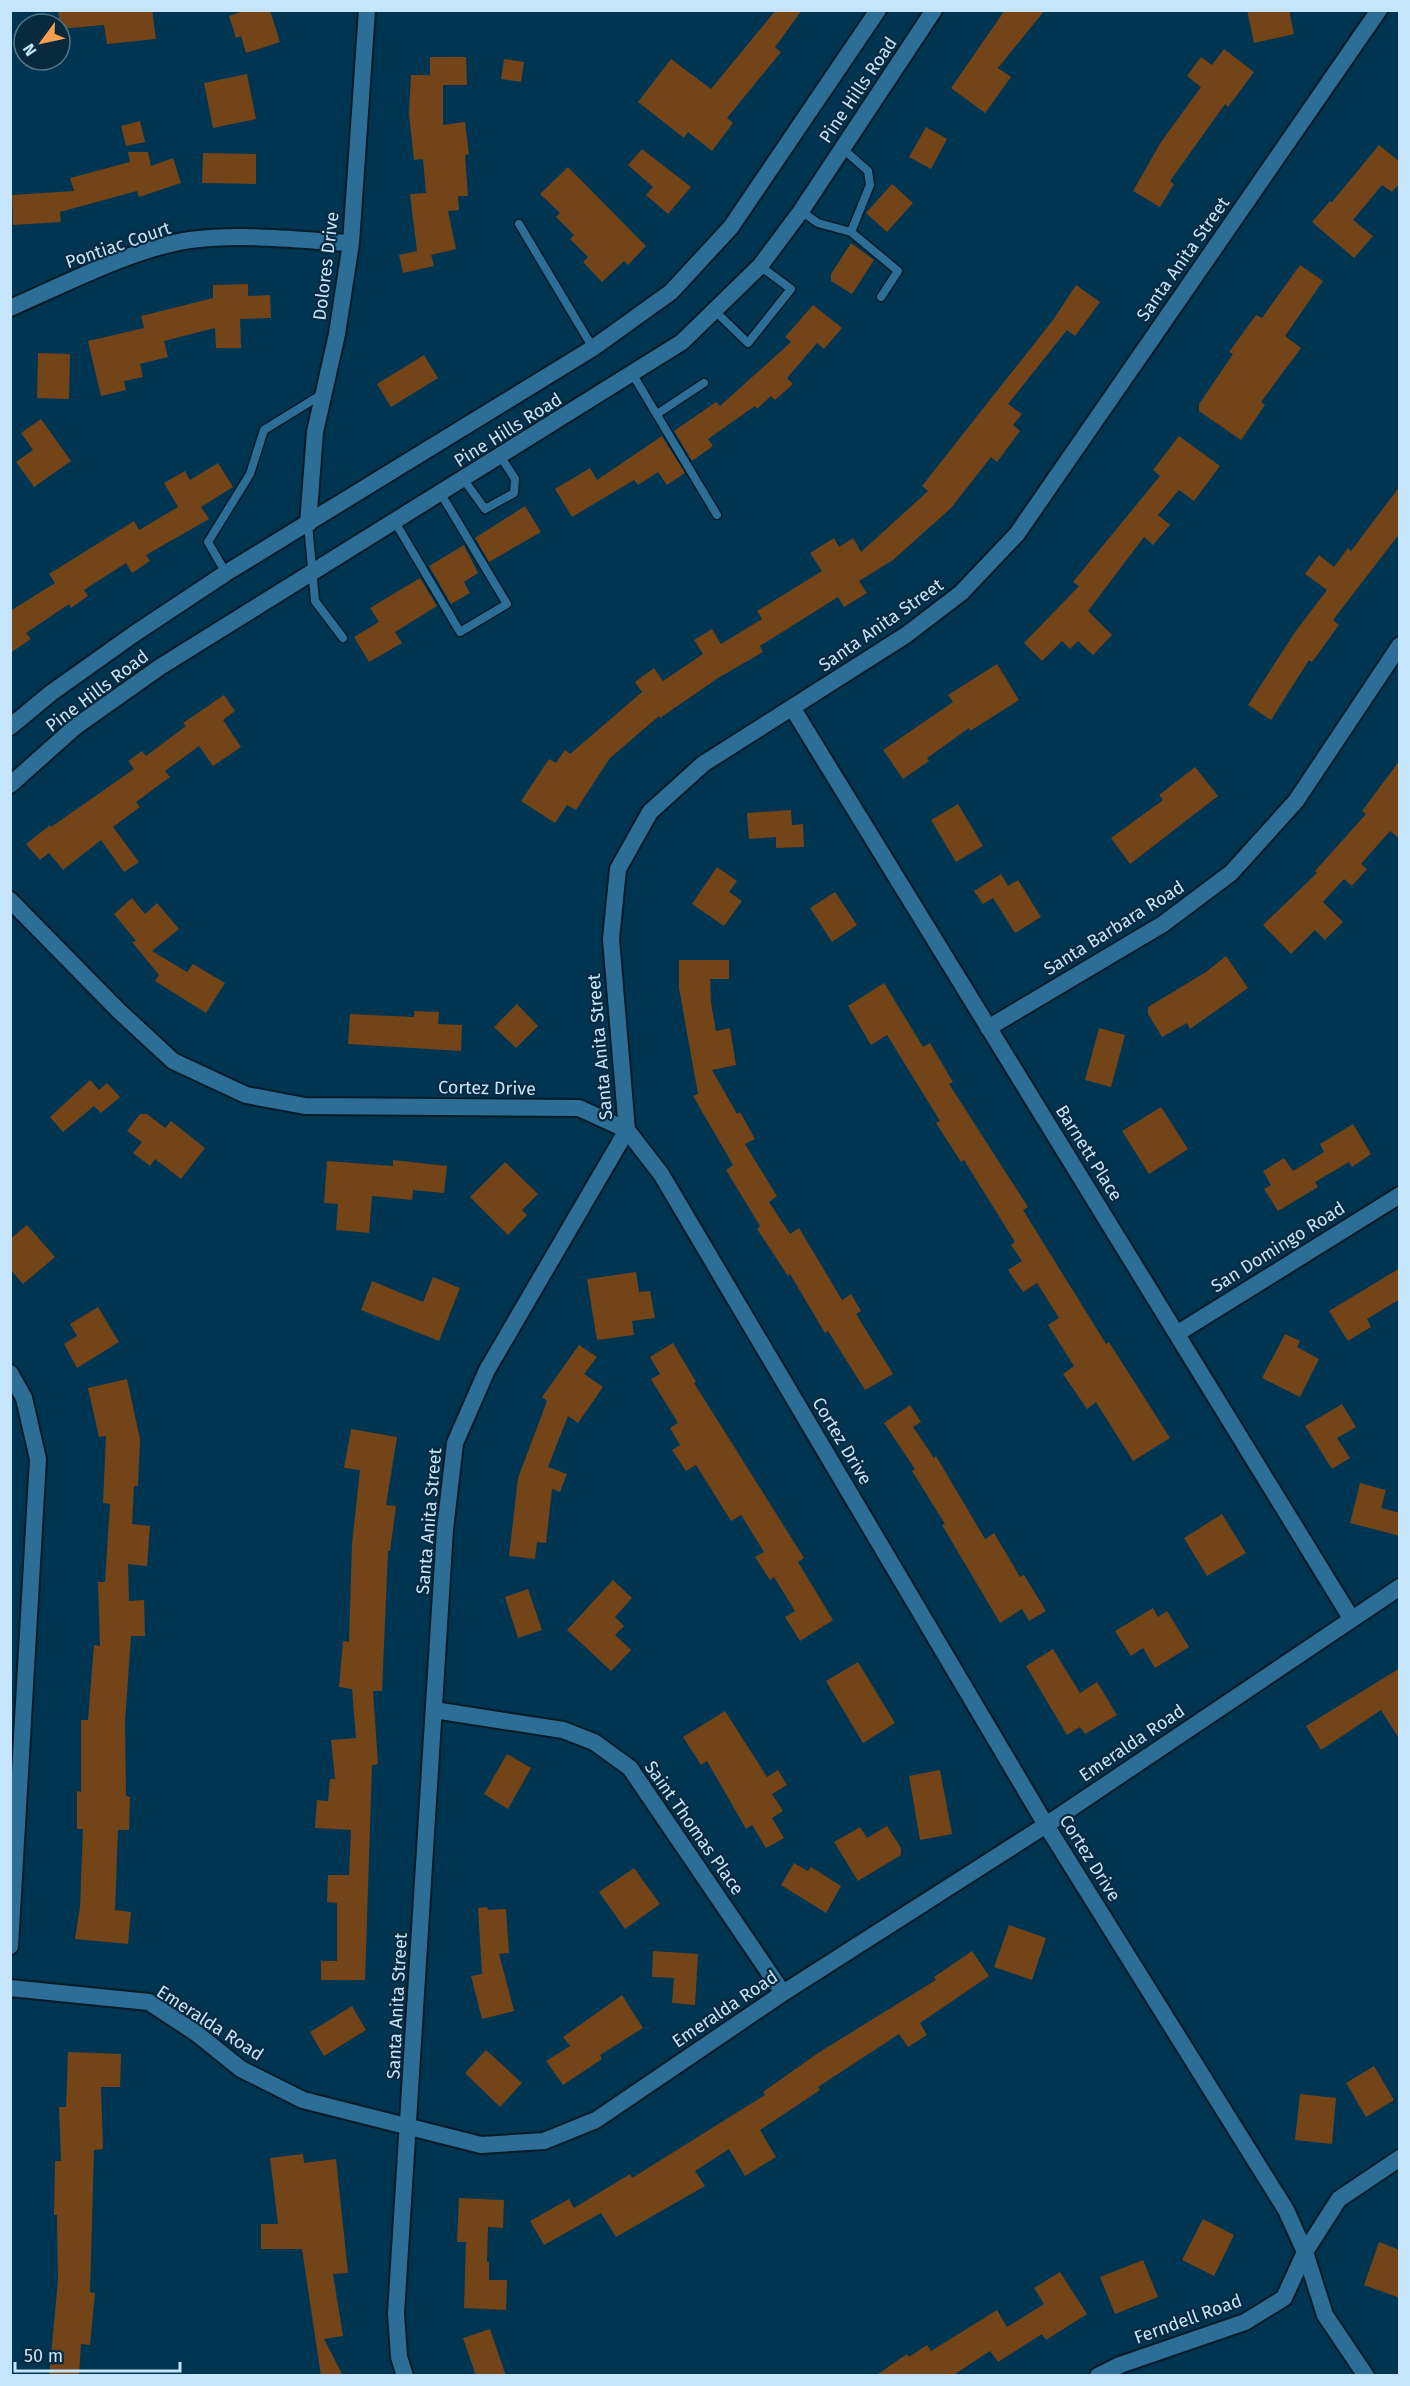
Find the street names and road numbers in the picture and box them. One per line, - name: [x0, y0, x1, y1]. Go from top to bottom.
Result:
- street label: Pine Hills Road: [814, 33, 902, 147]
- street label: Santa Anita Street: [1132, 192, 1234, 325]
- street label: Dolores Drive: [308, 210, 344, 322]
- street label: Pontiac Court: [62, 217, 174, 273]
- street label: Pine Hills Road: [450, 388, 566, 472]
- street label: Santa Anita Street: [815, 574, 948, 676]
- street label: Pine Hills Road: [41, 645, 153, 737]
- street label: Santa Barbara Road: [1040, 876, 1188, 980]
- street label: Santa Anita Street: [583, 972, 617, 1121]
- street label: Cortez Drive: [438, 1076, 536, 1100]
- street label: Barnett Place: [1051, 1101, 1127, 1205]
- street label: San Domingo Road: [1207, 1197, 1349, 1297]
- street label: Cortez Drive: [807, 1393, 877, 1489]
- street label: Santa Anita Street: [412, 1446, 446, 1595]
- street label: Emeralda Road: [1075, 1700, 1189, 1786]
- street label: Saint Thomas Place: [640, 1757, 748, 1899]
- street label: Cortez Drive: [1055, 1811, 1125, 1905]
- street label: Santa Anita Street: [382, 1932, 412, 2080]
- street label: Emeralda Road: [668, 1966, 782, 2052]
- street label: Emeralda Road: [153, 1980, 267, 2066]
- street label: Ferndell Road: [1131, 2289, 1245, 2349]

